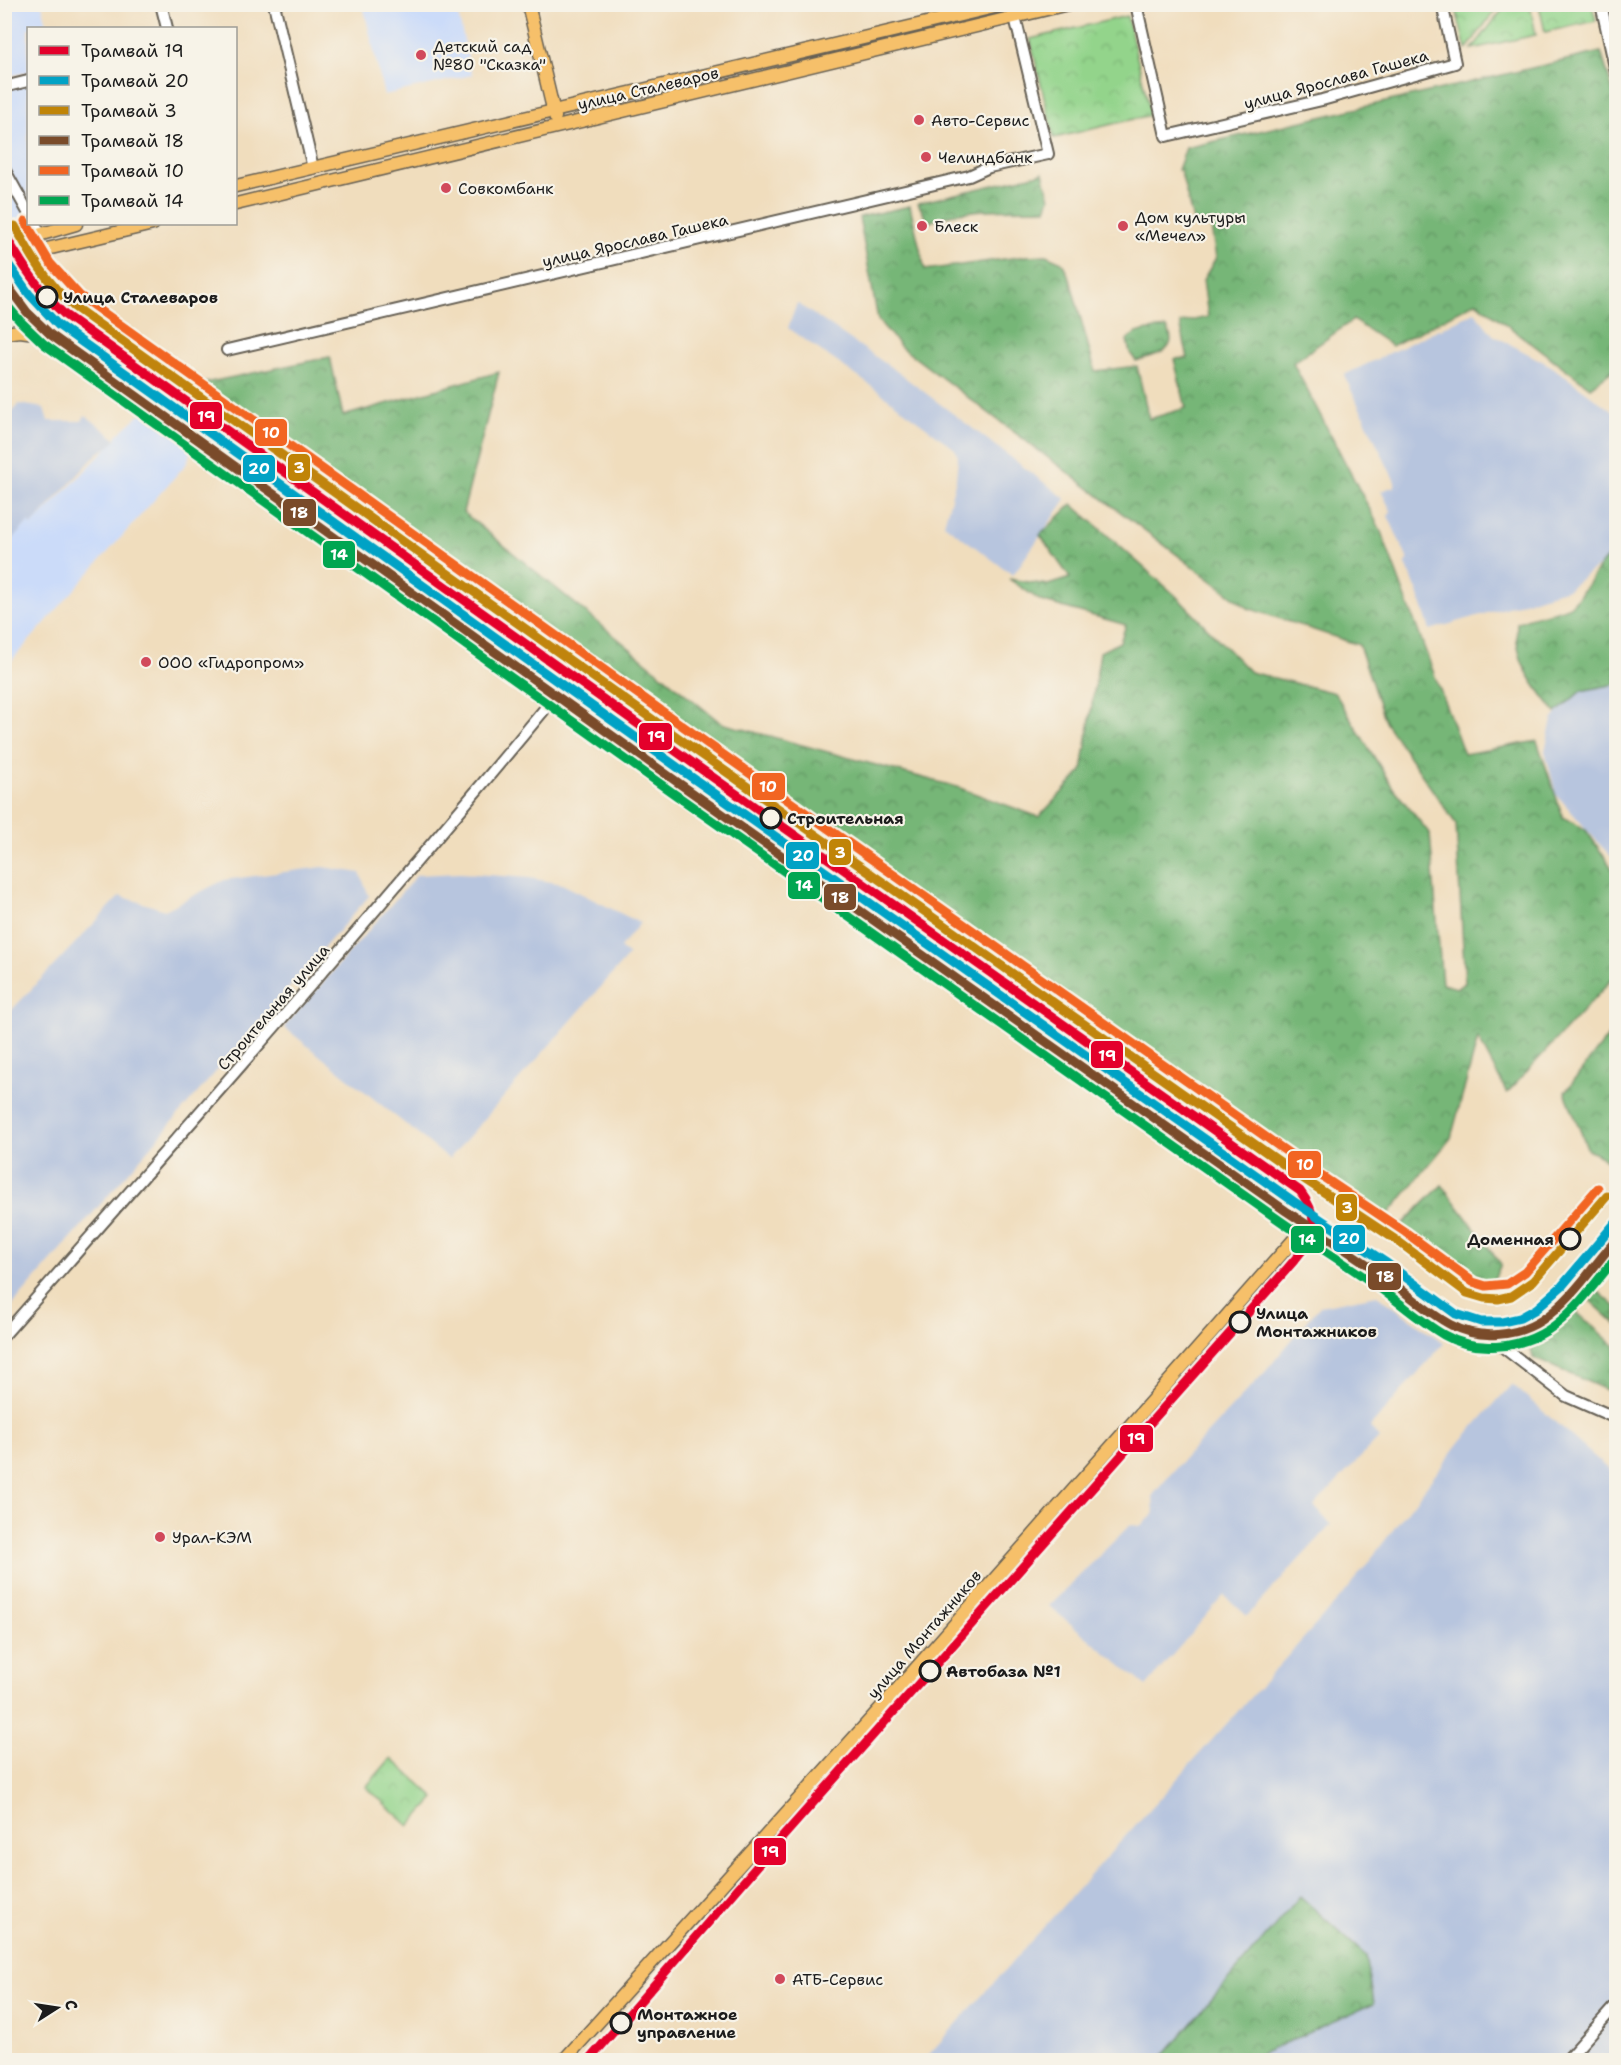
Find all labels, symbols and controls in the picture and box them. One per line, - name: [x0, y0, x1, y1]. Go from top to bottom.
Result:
- legend: [27, 27, 237, 225]
- place label: Детский сад №80 "Сказка": [433, 36, 546, 75]
- text: Трамвай 19: [81, 39, 184, 63]
- street label: улица Ярослава Гашека: [1242, 45, 1431, 114]
- marker: Детский сад №80 "Сказка": [414, 48, 428, 62]
- street label: улица Сталеваров: [576, 62, 720, 115]
- text: Трамвай 20: [81, 69, 189, 93]
- text: Трамвай 3: [81, 99, 177, 123]
- place label: Авто-Сервис: [931, 110, 1030, 131]
- marker: Авто-Сервис: [912, 113, 926, 127]
- text: Трамвай 18: [81, 129, 184, 153]
- place label: Челиндбанк: [938, 147, 1033, 168]
- marker: Челиндбанк: [919, 150, 933, 164]
- text: Трамвай 10: [81, 159, 184, 183]
- place label: Совкомбанк: [458, 178, 554, 199]
- marker: Совкомбанк: [439, 181, 453, 195]
- text: Трамвай 14: [81, 189, 184, 213]
- place label: Дом культуры «Мечел»: [1135, 207, 1246, 246]
- street label: улица Ярослава Гашека: [540, 209, 730, 272]
- place label: Блеск: [934, 216, 979, 237]
- marker: Блеск: [915, 219, 929, 233]
- marker: Дом культуры «Мечел»: [1116, 219, 1130, 233]
- marker: Улица Сталеваров: [36, 286, 58, 308]
- place label: Улица Сталеваров: [63, 287, 218, 308]
- line badge: 19: [189, 401, 223, 430]
- text: 19: [197, 406, 215, 427]
- line badge: 10: [254, 418, 288, 447]
- text: 10: [262, 422, 280, 443]
- line badge: 3: [287, 453, 311, 482]
- line badge: 20: [242, 454, 276, 483]
- text: 3: [293, 457, 305, 478]
- text: 20: [248, 458, 270, 479]
- line badge: 18: [282, 498, 317, 527]
- text: 18: [290, 502, 308, 523]
- line badge: 14: [322, 540, 356, 569]
- text: 14: [330, 544, 348, 565]
- place label: ООО «Гидропром»: [158, 652, 304, 673]
- marker: ООО «Гидропром»: [139, 655, 153, 669]
- line badge: 19: [638, 722, 673, 751]
- text: 19: [647, 726, 665, 747]
- line badge: 10: [751, 772, 786, 801]
- text: 10: [759, 776, 777, 797]
- marker: Строительная: [760, 807, 782, 829]
- place label: Строительная: [787, 808, 904, 829]
- line badge: 3: [828, 838, 852, 866]
- line badge: 20: [785, 841, 820, 870]
- text: 3: [834, 842, 846, 863]
- text: 20: [792, 845, 814, 866]
- line badge: 14: [787, 871, 821, 900]
- text: 14: [795, 875, 813, 896]
- line badge: 18: [823, 883, 857, 911]
- text: 18: [831, 887, 849, 908]
- street label: Строительная улица: [213, 940, 334, 1075]
- line badge: 19: [1090, 1040, 1124, 1069]
- text: 19: [1098, 1045, 1116, 1066]
- line badge: 10: [1287, 1150, 1322, 1179]
- text: 10: [1296, 1154, 1314, 1175]
- line badge: 3: [1335, 1193, 1358, 1222]
- text: 3: [1341, 1197, 1353, 1218]
- line badge: 20: [1332, 1224, 1366, 1253]
- line badge: 14: [1290, 1225, 1325, 1254]
- text: 20: [1338, 1228, 1360, 1249]
- marker: Доменная: [1559, 1228, 1581, 1250]
- text: 14: [1298, 1229, 1316, 1250]
- place label: Доменная: [1467, 1229, 1554, 1250]
- line badge: 18: [1367, 1262, 1402, 1291]
- text: 18: [1376, 1266, 1394, 1287]
- place label: Улица Монтажников: [1256, 1303, 1377, 1342]
- marker: Улица Монтажников: [1229, 1311, 1251, 1333]
- line badge: 19: [1119, 1424, 1154, 1453]
- text: 19: [1127, 1428, 1145, 1449]
- place label: Урал-КЭМ: [172, 1527, 252, 1548]
- marker: Урал-КЭМ: [153, 1530, 167, 1544]
- street label: улица Монтажников: [863, 1565, 986, 1703]
- marker: Автобаза №1: [919, 1660, 941, 1682]
- place label: Автобаза №1: [946, 1661, 1061, 1682]
- line badge: 19: [753, 1837, 787, 1866]
- text: 19: [761, 1841, 779, 1862]
- place label: АТБ-Сервис: [792, 1969, 883, 1990]
- marker: АТБ-Сервис: [773, 1972, 787, 1986]
- north arrow: [27, 1978, 87, 2038]
- text: С: [60, 1998, 83, 2012]
- place label: Монтажное управление: [637, 2004, 738, 2043]
- marker: Монтажное управление: [610, 2012, 632, 2034]

